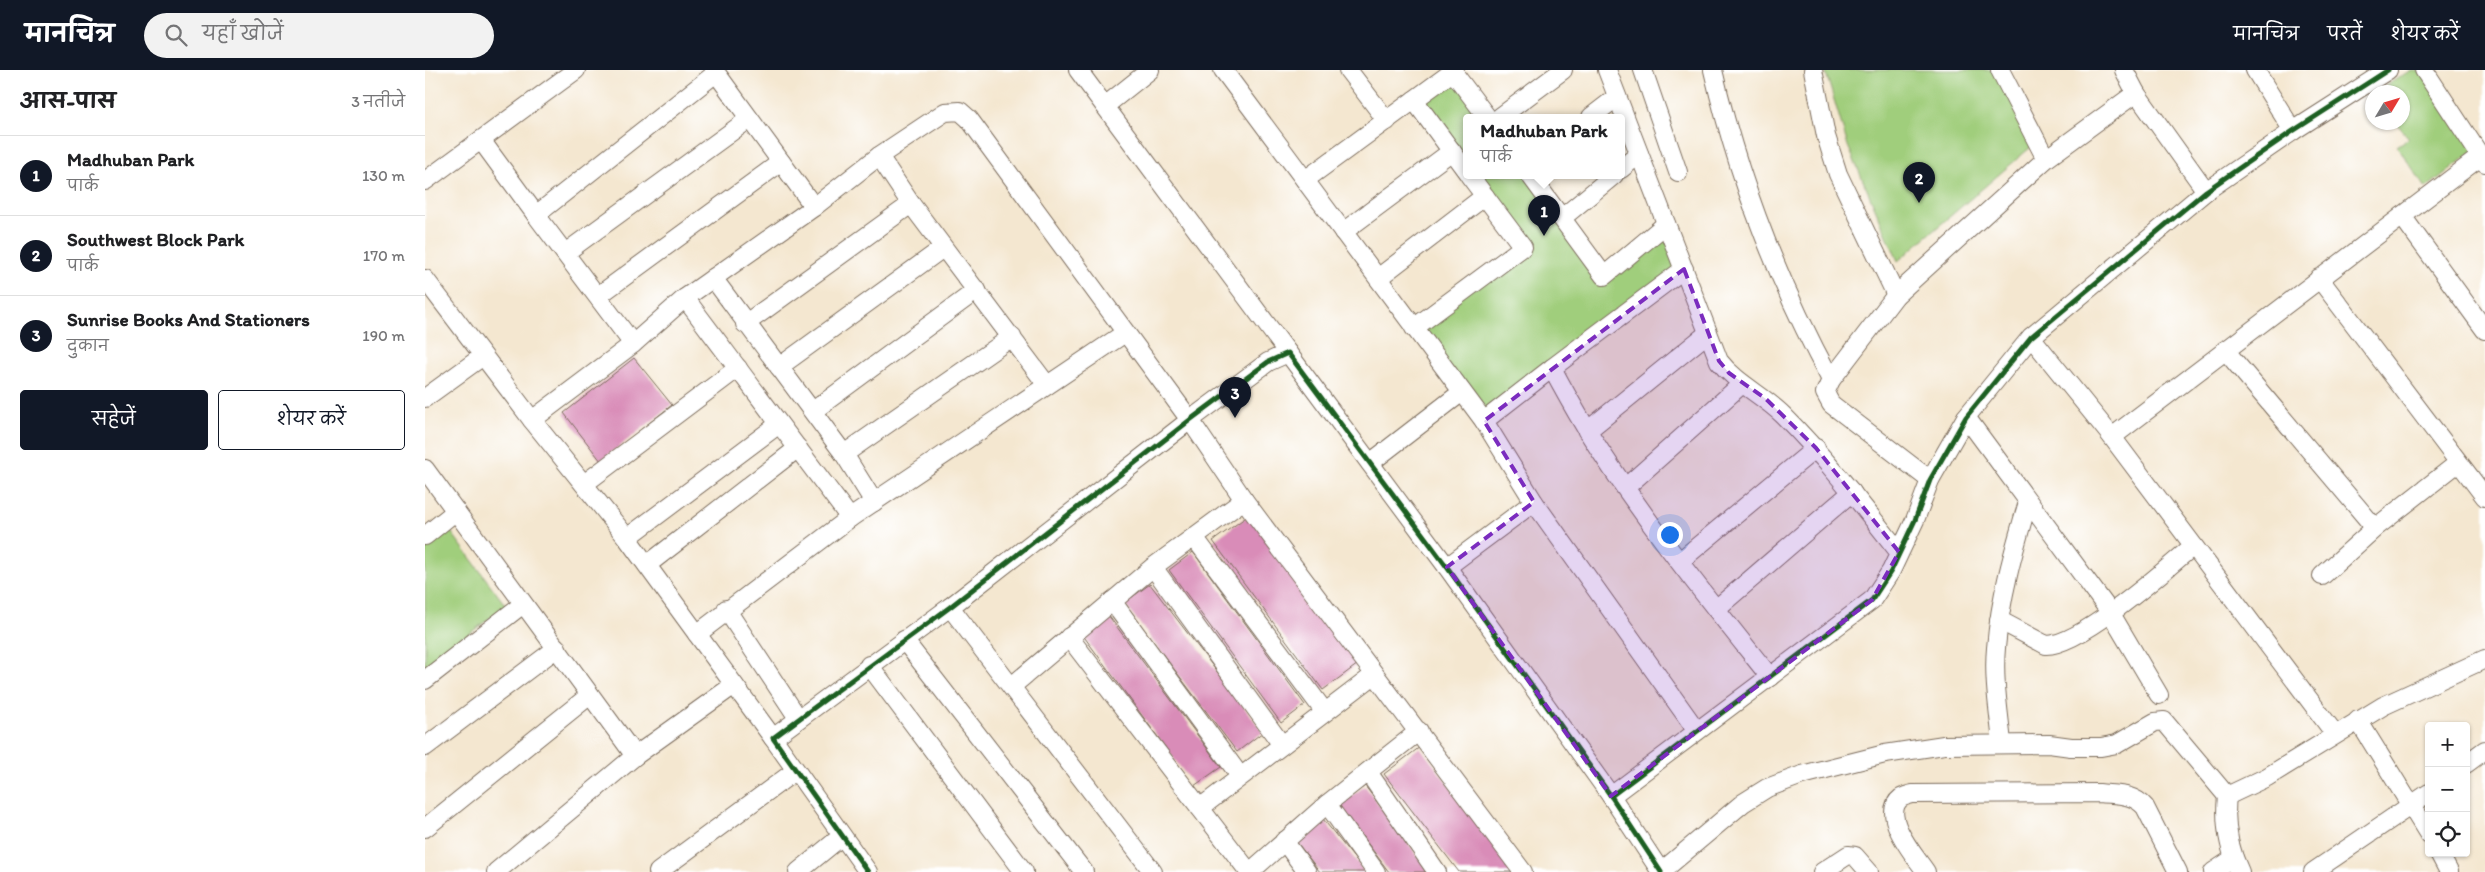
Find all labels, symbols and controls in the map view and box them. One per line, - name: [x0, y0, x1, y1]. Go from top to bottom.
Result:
- search box: [144, 13, 494, 58]
- text: मानचित्र: [25, 19, 114, 48]
- icon: search: [162, 21, 190, 49]
- text: यहाँ खोजें: [202, 22, 283, 45]
- text: मानचित्र: [2233, 23, 2299, 45]
- text: परतें: [2327, 23, 2363, 45]
- text: शेयर करें: [2391, 23, 2460, 45]
- north arrow: [2365, 85, 2410, 130]
- text: आस-पास: [20, 88, 116, 113]
- text: 3 नतीजे: [351, 92, 405, 111]
- popup: [1463, 114, 1625, 179]
- text: Madhuban Park: [1480, 119, 1608, 142]
- text: पार्क: [1480, 147, 1512, 166]
- text: Madhuban Park: [67, 148, 194, 171]
- pin: 2: [1903, 162, 1935, 203]
- text: 1: [32, 166, 40, 185]
- text: 130 m: [362, 166, 405, 185]
- text: पार्क: [67, 176, 98, 195]
- pin: 1: [1528, 195, 1560, 236]
- text: Southwest Block Park: [67, 228, 244, 251]
- text: 2: [32, 246, 40, 265]
- text: 170 m: [363, 246, 405, 265]
- text: पार्क: [67, 256, 98, 275]
- text: Sunrise Books And Stationers: [67, 308, 310, 331]
- text: 3: [32, 326, 40, 345]
- text: 190 m: [362, 326, 405, 345]
- text: दुकान: [67, 336, 109, 355]
- pin: 3: [1219, 377, 1251, 418]
- button: सहेजें: [20, 390, 208, 450]
- button: शेयर करें: [218, 390, 405, 450]
- your location: [1657, 522, 1683, 548]
- map controls: [2425, 722, 2470, 857]
- button: +: [2425, 722, 2470, 767]
- button: −: [2425, 767, 2470, 812]
- button: locate: [2425, 812, 2470, 857]

